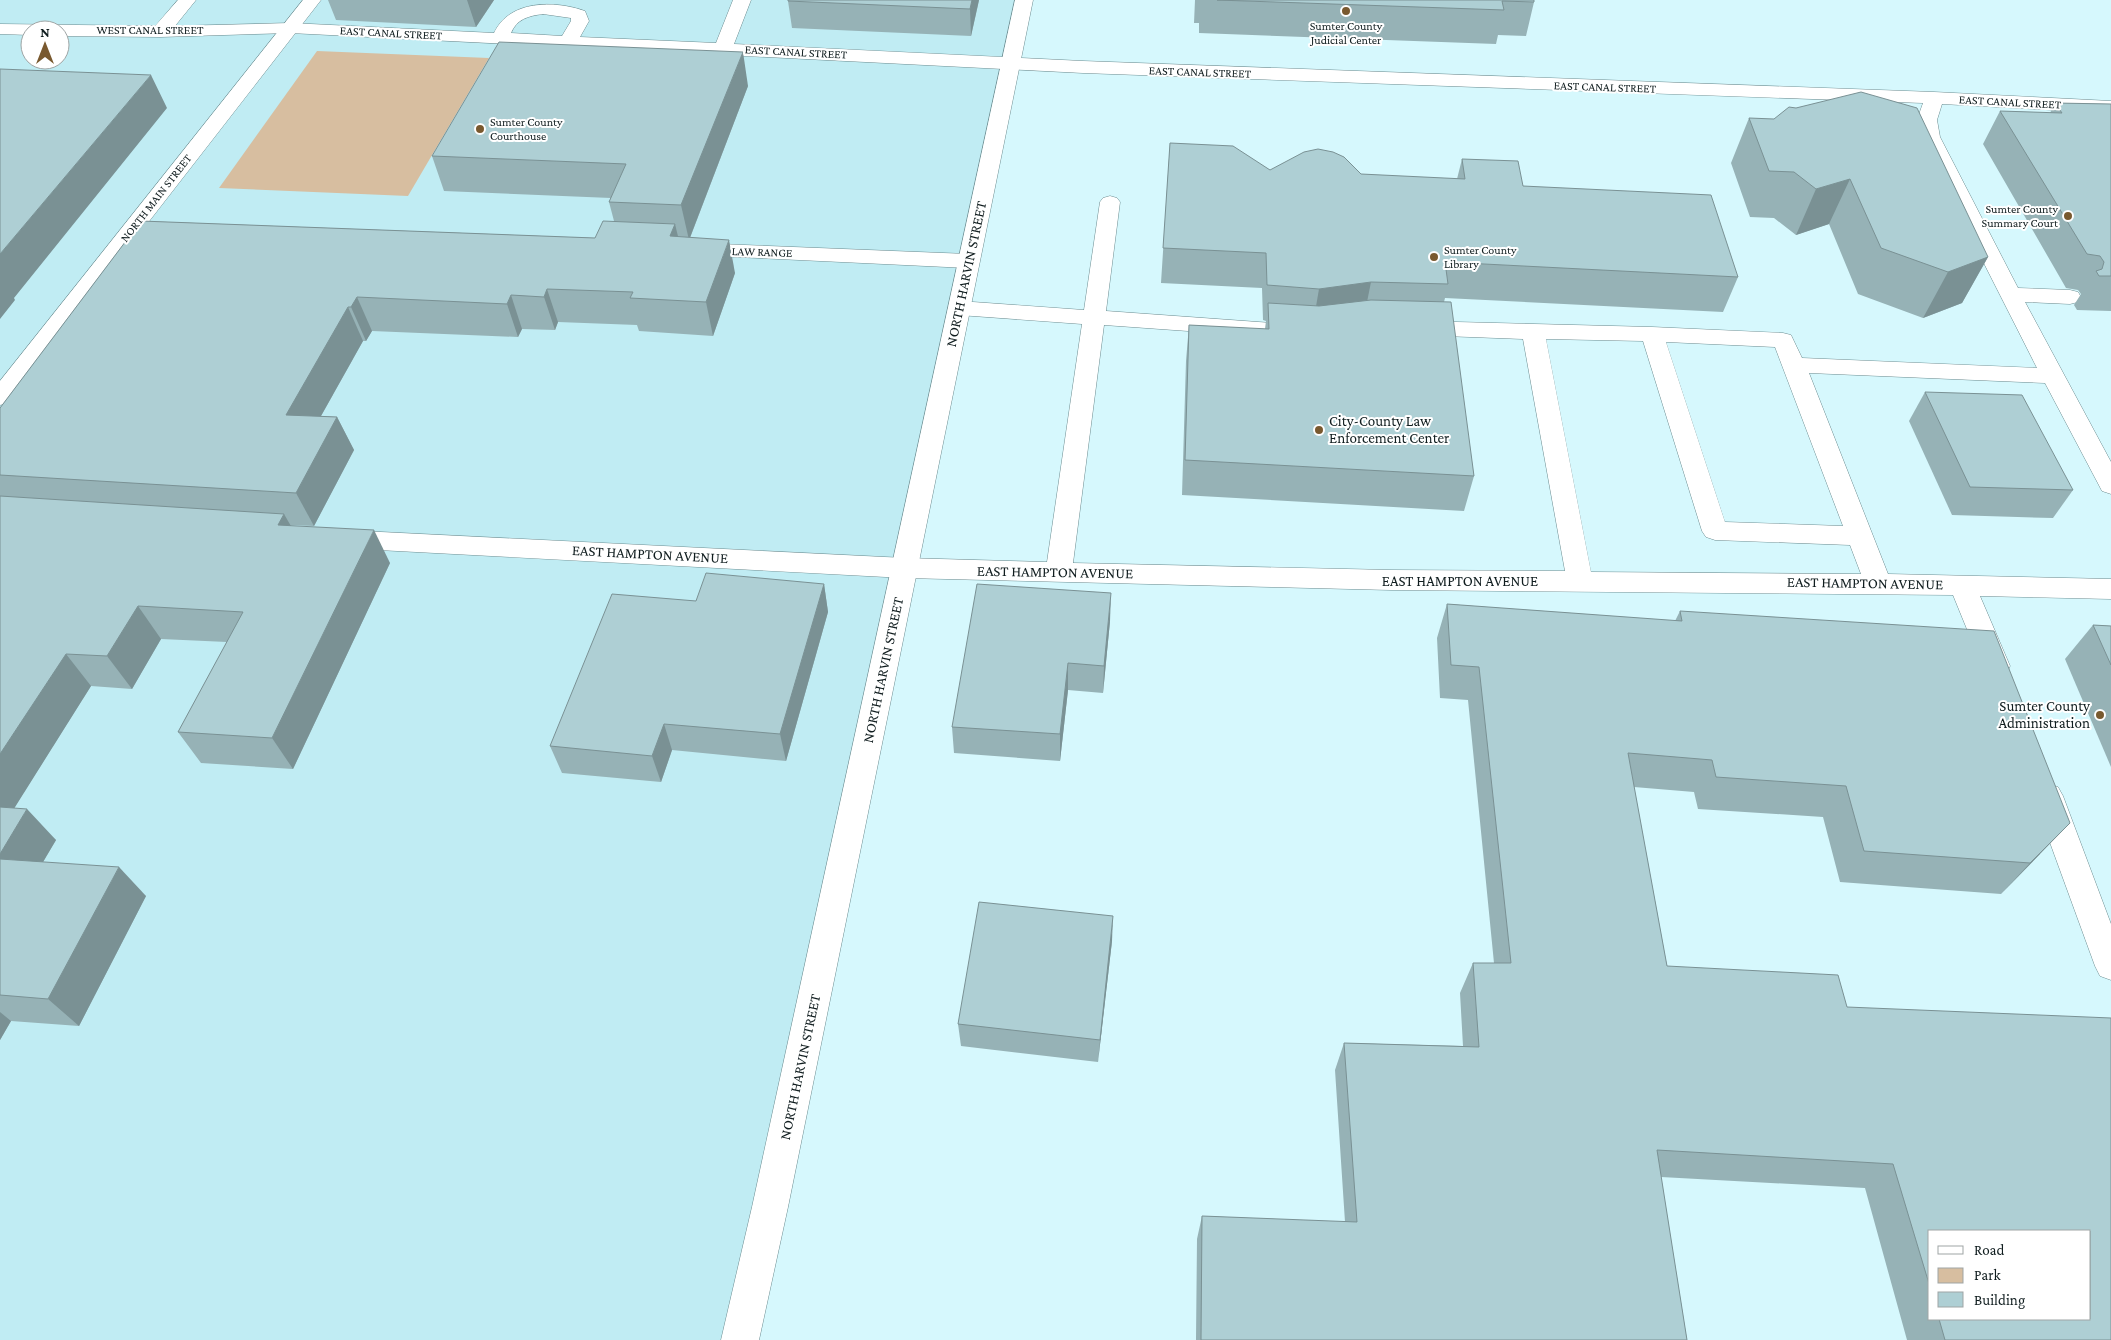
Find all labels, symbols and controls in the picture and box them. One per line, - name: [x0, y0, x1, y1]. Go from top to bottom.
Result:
- marker: Sumter County Judicial Center: [1340, 5, 1352, 17]
- place label: Sumter County Judicial Center: [1310, 19, 1383, 47]
- north arrow: [20, 20, 70, 70]
- street label: WEST CANAL STREET: [97, 23, 204, 37]
- street label: EAST CANAL STREET: [339, 23, 443, 43]
- text: N: [40, 24, 50, 40]
- street label: EAST CANAL STREET: [744, 42, 848, 62]
- street label: EAST CANAL STREET: [1148, 63, 1252, 81]
- street label: EAST CANAL STREET: [1553, 78, 1657, 96]
- street label: EAST CANAL STREET: [1958, 92, 2062, 112]
- place label: Sumter County Courthouse: [490, 115, 563, 143]
- marker: Sumter County Courthouse: [474, 123, 486, 135]
- street label: NORTH MAIN STREET: [117, 151, 195, 245]
- street label: NORTH HARVIN STREET: [943, 200, 989, 348]
- place label: Sumter County Summary Court: [1982, 202, 2059, 230]
- marker: Sumter County Summary Court: [2062, 210, 2074, 222]
- place label: Sumter County Library: [1444, 243, 1517, 271]
- street label: LAW RANGE: [731, 244, 793, 260]
- marker: Sumter County Library: [1428, 251, 1440, 263]
- place label: City-County Law Enforcement Center: [1329, 413, 1450, 446]
- marker: City-County Law Enforcement Center: [1313, 424, 1325, 436]
- street label: EAST HAMPTON AVENUE: [572, 542, 728, 566]
- street label: EAST HAMPTON AVENUE: [977, 563, 1133, 581]
- street label: EAST HAMPTON AVENUE: [1382, 573, 1538, 589]
- street label: EAST HAMPTON AVENUE: [1787, 574, 1943, 592]
- street label: NORTH HARVIN STREET: [860, 596, 906, 744]
- place label: Sumter County Administration: [1998, 698, 2090, 731]
- marker: Sumter County Administration: [2094, 709, 2106, 721]
- street label: NORTH HARVIN STREET: [777, 993, 823, 1141]
- legend: [1928, 1230, 2091, 1320]
- text: Road: [1974, 1242, 2005, 1258]
- text: Park: [1974, 1267, 2001, 1283]
- text: Building: [1974, 1292, 2025, 1309]

